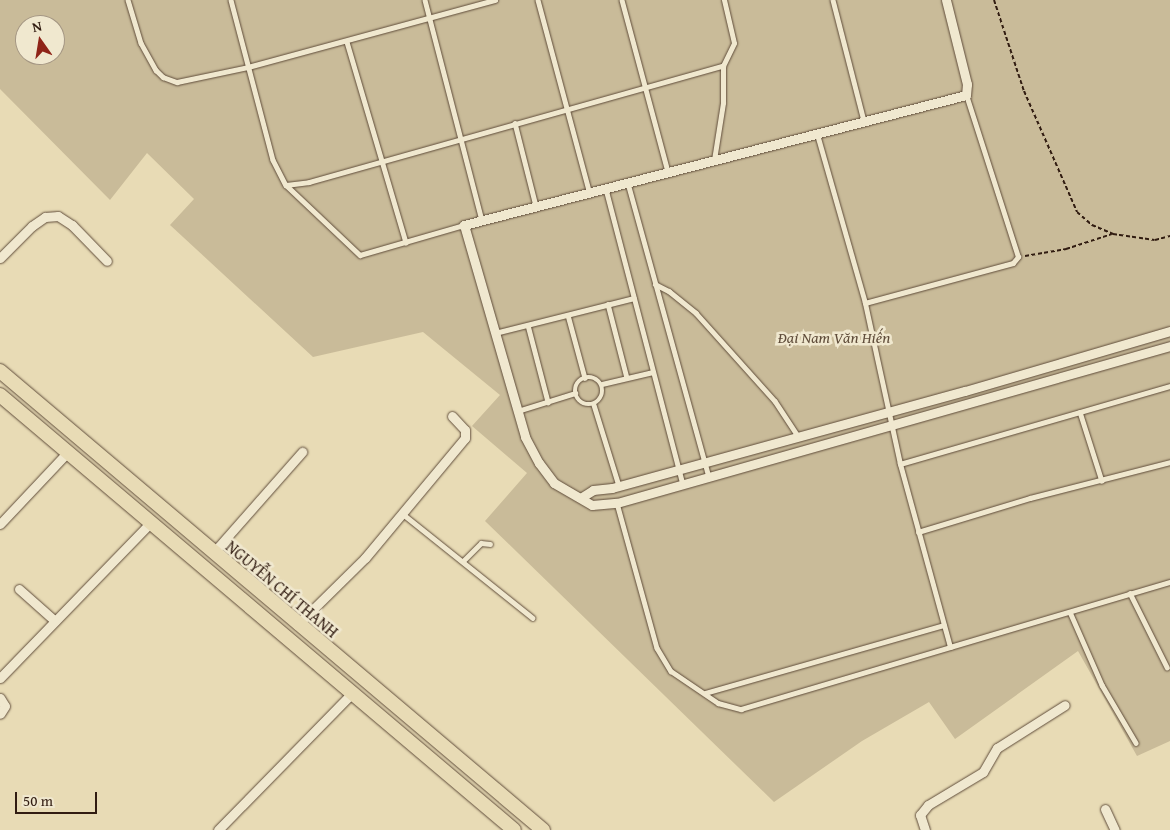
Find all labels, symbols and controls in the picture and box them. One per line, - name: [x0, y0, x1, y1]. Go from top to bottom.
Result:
- north arrow: [15, 15, 65, 65]
- text: N: [30, 16, 44, 37]
- park label: Đại Nam Văn Hiến: [778, 327, 890, 347]
- street label: NGUYỄN CHÍ THANH: [222, 537, 342, 641]
- scale bar: [18, 782, 100, 814]
- text: 50 m: [23, 790, 53, 811]

